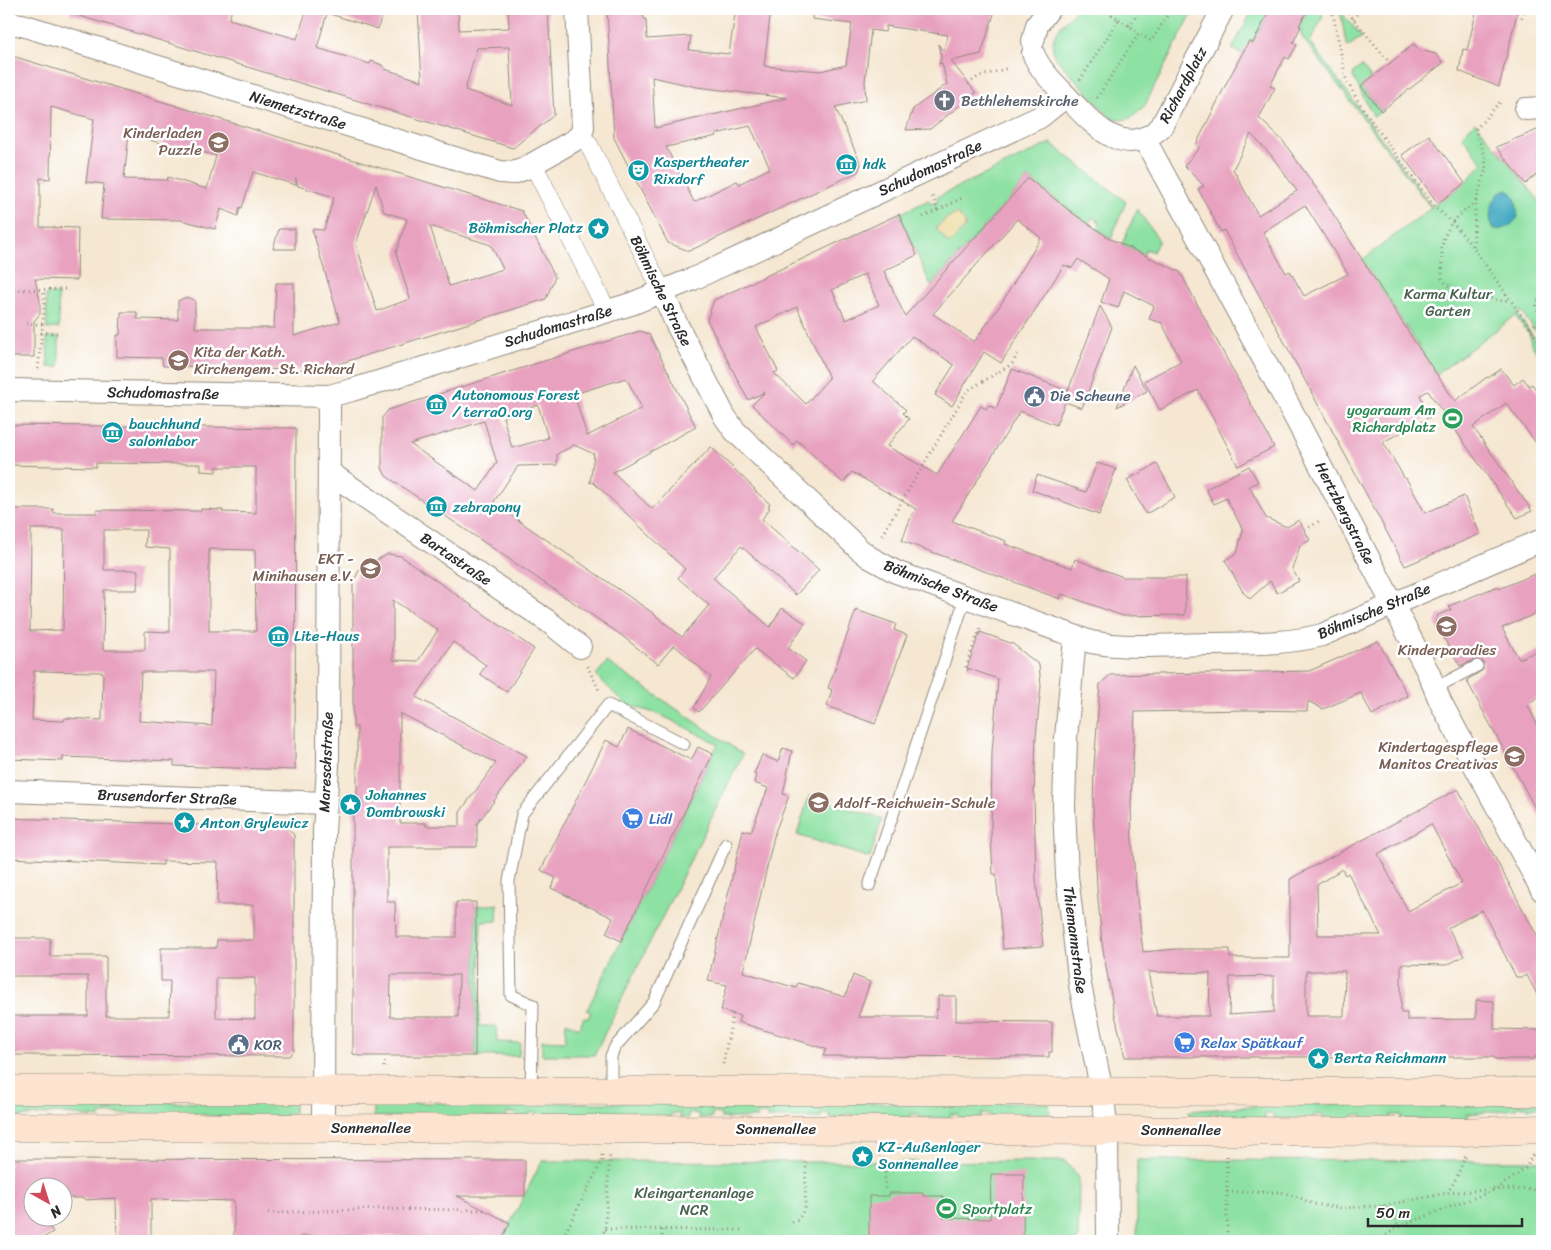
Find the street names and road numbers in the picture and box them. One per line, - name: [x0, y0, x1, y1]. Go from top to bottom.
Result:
- street label: Richardplatz: [1152, 41, 1215, 128]
- street label: Niemetzstraße: [246, 83, 350, 137]
- street label: Schudomastraße: [874, 132, 987, 203]
- street label: Böhmische Straße: [623, 231, 699, 351]
- street label: Schudomastraße: [501, 297, 616, 355]
- street label: Schudomastraße: [107, 379, 220, 407]
- street label: Hertzbergstraße: [1308, 457, 1382, 570]
- street label: Bartastraße: [415, 525, 497, 593]
- street label: Böhmische Straße: [880, 552, 1002, 620]
- street label: Böhmische Straße: [1313, 575, 1435, 647]
- street label: Mareschstraße: [311, 711, 341, 813]
- street label: Brusendorfer Straße: [97, 782, 237, 812]
- street label: Thiemannstraße: [1056, 885, 1095, 995]
- street label: Sonnenallee: [331, 1115, 412, 1141]
- street label: Sonnenallee: [736, 1116, 817, 1142]
- street label: Sonnenallee: [1141, 1117, 1222, 1143]

